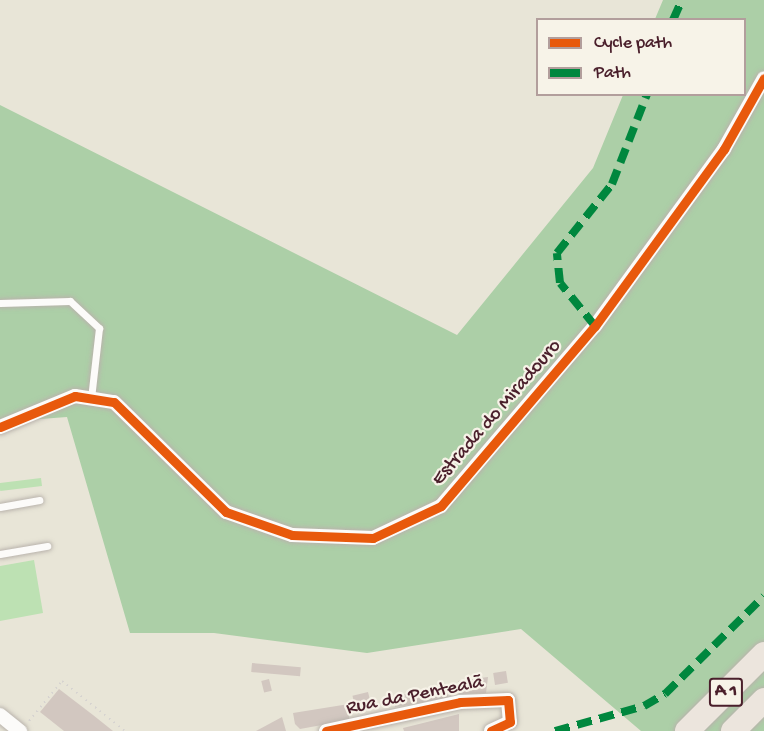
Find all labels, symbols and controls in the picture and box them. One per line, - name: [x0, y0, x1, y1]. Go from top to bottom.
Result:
- legend: [536, 18, 746, 96]
- text: Cycle path: [594, 33, 672, 54]
- text: Path: [594, 63, 631, 84]
- street label: Estrada do Miradouro: [427, 335, 567, 491]
- street label: Rua da Pentealã: [344, 671, 486, 721]
- road number: A 1: [708, 677, 744, 707]

